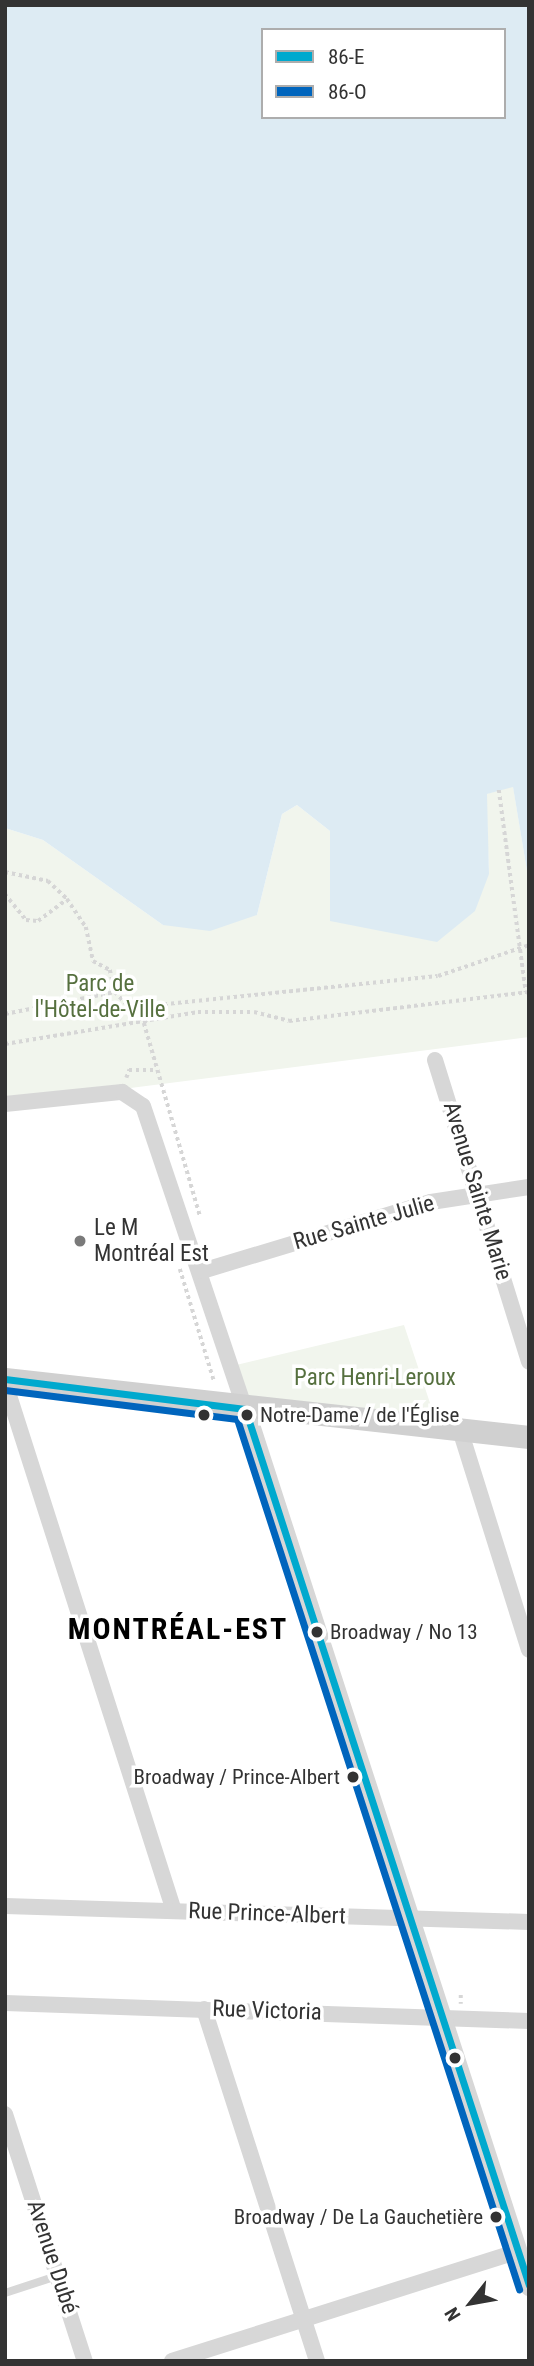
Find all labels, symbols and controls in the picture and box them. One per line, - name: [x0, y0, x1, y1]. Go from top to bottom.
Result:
- legend: [261, 28, 506, 119]
- text: 86-E: [328, 45, 364, 69]
- text: 86-O: [328, 80, 367, 104]
- park label: Parc de l'Hôtel-de-Ville: [34, 970, 166, 1024]
- street label: Avenue Sainte Marie: [437, 1098, 517, 1284]
- street label: Rue Sainte Julie: [290, 1190, 438, 1256]
- place label: Le M Montréal Est: [94, 1214, 209, 1268]
- marker: Le M Montréal Est: [72, 1233, 88, 1249]
- park label: Parc Henri-Leroux: [294, 1364, 456, 1392]
- place label: Notre-Dame / de l'Église: [260, 1402, 459, 1428]
- unlabelled marker: [197, 1408, 211, 1422]
- marker: Notre-Dame / de l'Église: [240, 1408, 254, 1422]
- district label: MONTRÉAL-EST: [69, 1611, 287, 1647]
- place label: Broadway / No 13: [330, 1619, 478, 1645]
- marker: Broadway / No 13: [310, 1625, 324, 1639]
- place label: Broadway / Prince-Albert: [134, 1764, 340, 1790]
- marker: Broadway / Prince-Albert: [346, 1770, 360, 1784]
- street label: Rue Prince-Albert: [188, 1897, 346, 1931]
- street label: Rue Victoria: [212, 1995, 322, 2027]
- unlabelled marker: [448, 2051, 462, 2065]
- street label: Avenue Dubé: [21, 2197, 83, 2317]
- place label: Broadway / De La Gauchetière: [234, 2204, 483, 2230]
- marker: Broadway / De La Gauchetière: [489, 2210, 503, 2224]
- north arrow: [436, 2268, 506, 2338]
- text: N: [440, 2303, 465, 2325]

